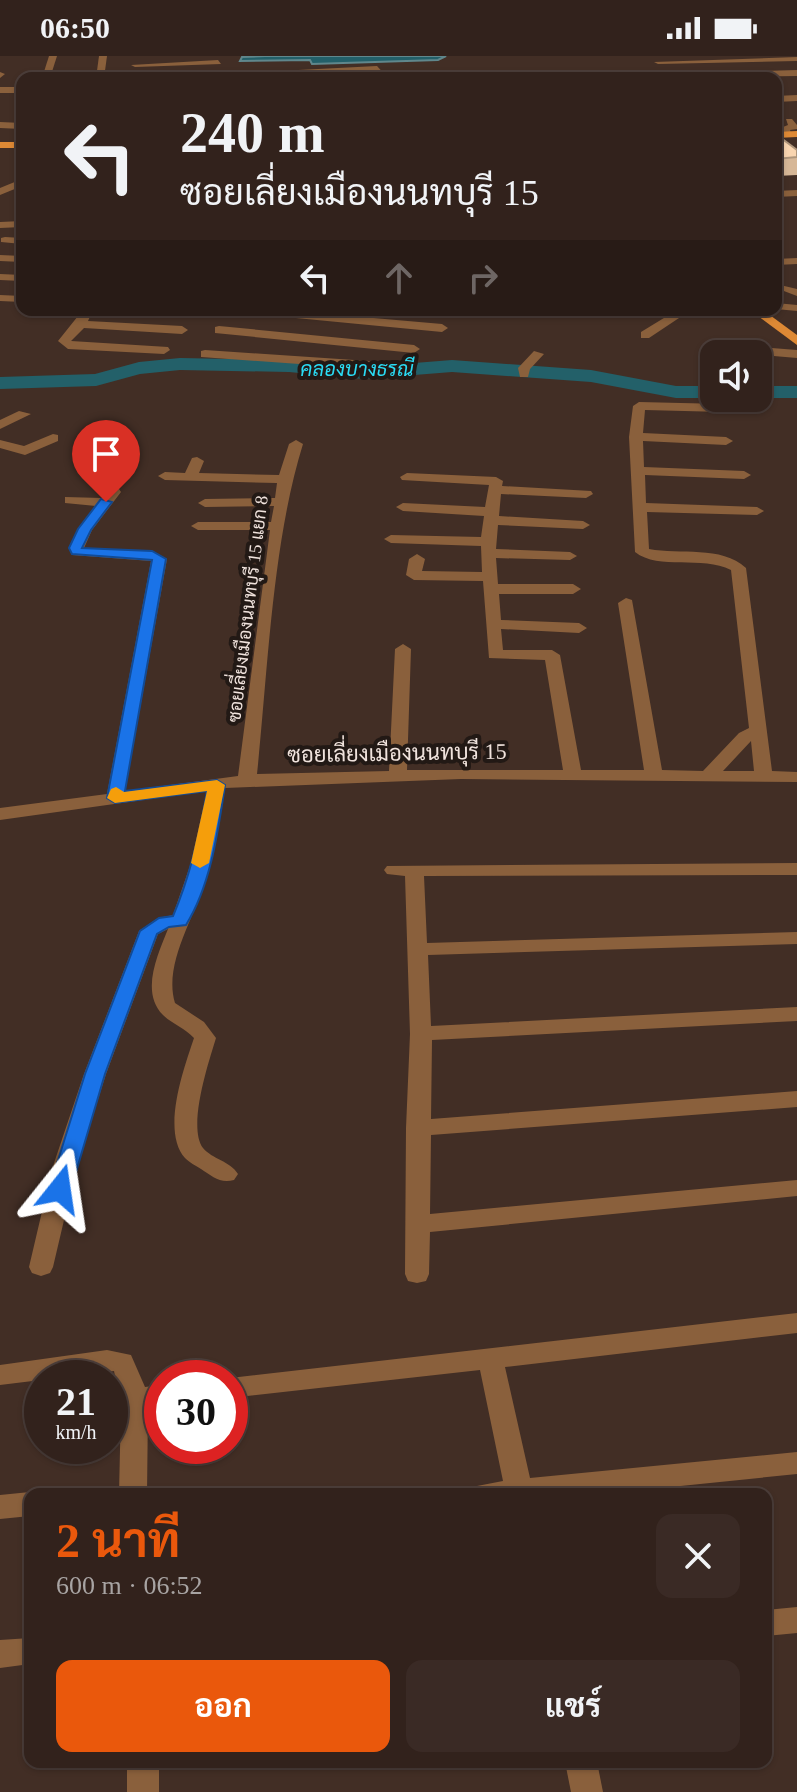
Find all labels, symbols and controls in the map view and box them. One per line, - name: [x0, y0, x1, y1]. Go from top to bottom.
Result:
- text: 06:50: [40, 11, 110, 44]
- text: 240 m: [180, 102, 325, 164]
- icon: left: [48, 104, 152, 208]
- text: ซอยเลี่ยงเมืองนนทบุรี 15: [180, 173, 539, 213]
- icon: left: [293, 256, 337, 300]
- icon: ahead: [377, 256, 421, 300]
- icon: right: [461, 256, 505, 300]
- map controls: [700, 340, 772, 412]
- button: sound: [700, 340, 772, 412]
- water label: คลองบางธรณี: [300, 356, 415, 380]
- pin: [72, 420, 140, 502]
- icon: arrive: [84, 432, 128, 476]
- street label: ซอยเลี่ยงเมืองนนทบุรี 15 แยก 8: [218, 494, 274, 724]
- street label: ซอยเลี่ยงเมืองนนทบุรี 15: [287, 732, 507, 770]
- position arrow: [18, 1147, 102, 1231]
- speed limit sign: 30: [144, 1360, 248, 1464]
- text: 21: [56, 1379, 96, 1424]
- text: km/h: [55, 1421, 97, 1443]
- text: 2 นาที: [56, 1514, 180, 1567]
- button: close: [656, 1514, 740, 1598]
- text: 600 m · 06:52: [56, 1571, 203, 1600]
- button: ออก: [56, 1660, 390, 1752]
- button: แชร์: [406, 1660, 740, 1752]

